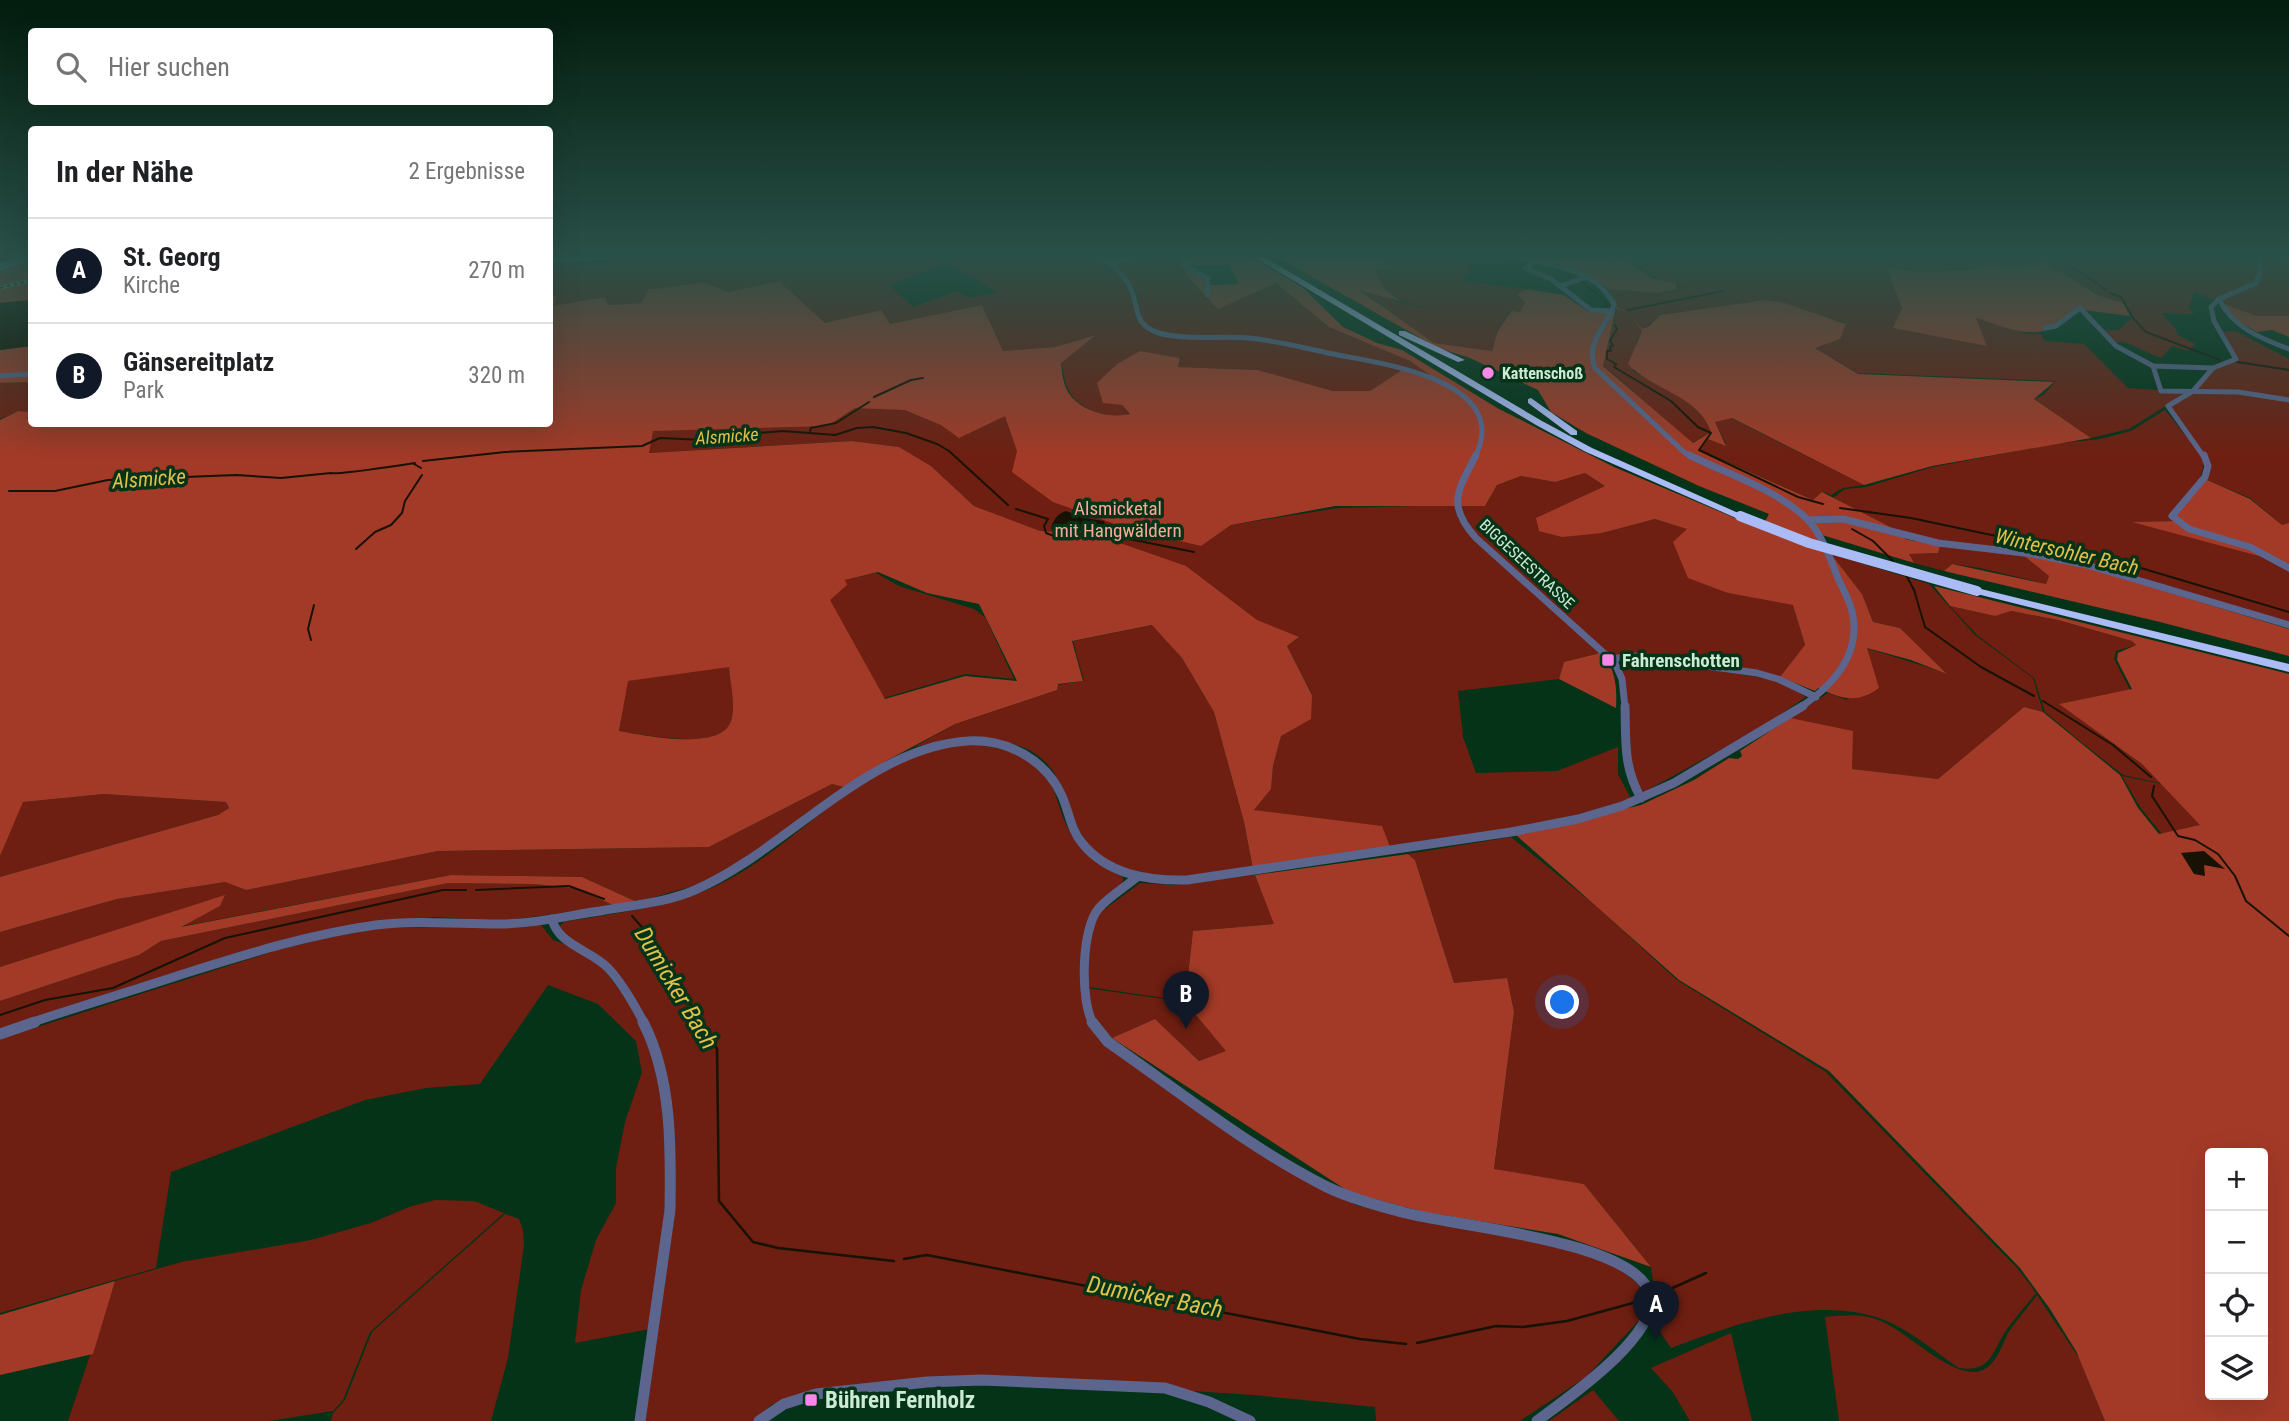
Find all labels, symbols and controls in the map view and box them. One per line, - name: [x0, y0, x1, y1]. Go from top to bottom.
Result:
- search box: [28, 28, 553, 105]
- icon: search: [52, 48, 90, 86]
- text: Hier suchen: [108, 52, 230, 82]
- text: In der Nähe: [56, 154, 193, 189]
- text: 2 Ergebnisse: [408, 158, 525, 185]
- text: St. Georg: [123, 242, 221, 272]
- text: A: [72, 257, 86, 284]
- text: 270 m: [468, 257, 525, 284]
- text: Kirche: [123, 272, 180, 299]
- text: Gänsereitplatz: [123, 347, 274, 377]
- text: B: [73, 362, 85, 389]
- text: 320 m: [468, 362, 525, 389]
- place label: Kattenschoß: [1502, 364, 1583, 383]
- marker: Kattenschoß: [1480, 365, 1496, 381]
- text: Park: [123, 377, 164, 404]
- water label: Alsmicke: [694, 423, 759, 449]
- water label: Alsmicke: [110, 464, 187, 494]
- park label: Alsmicketal mit Hangwäldern: [1054, 497, 1182, 542]
- street label: BIGGESEESTRASSE: [1476, 515, 1578, 613]
- water label: Wintersohler Bach: [1993, 524, 2141, 580]
- place label: Fahrenschotten: [1622, 649, 1740, 672]
- marker: Fahrenschotten: [1600, 652, 1616, 668]
- water label: Dumicker Bach: [629, 922, 723, 1054]
- pin: B: [1163, 971, 1209, 1029]
- your location: [1545, 985, 1579, 1019]
- map controls: [2205, 1148, 2268, 1400]
- button: +: [2205, 1148, 2268, 1211]
- button: −: [2205, 1211, 2268, 1274]
- water label: Dumicker Bach: [1085, 1270, 1225, 1324]
- button: locate: [2205, 1274, 2268, 1337]
- pin: A: [1633, 1281, 1679, 1339]
- button: layers: [2205, 1337, 2268, 1400]
- place label: Bühren Fernholz: [825, 1387, 975, 1414]
- marker: Bühren Fernholz: [803, 1392, 819, 1408]

